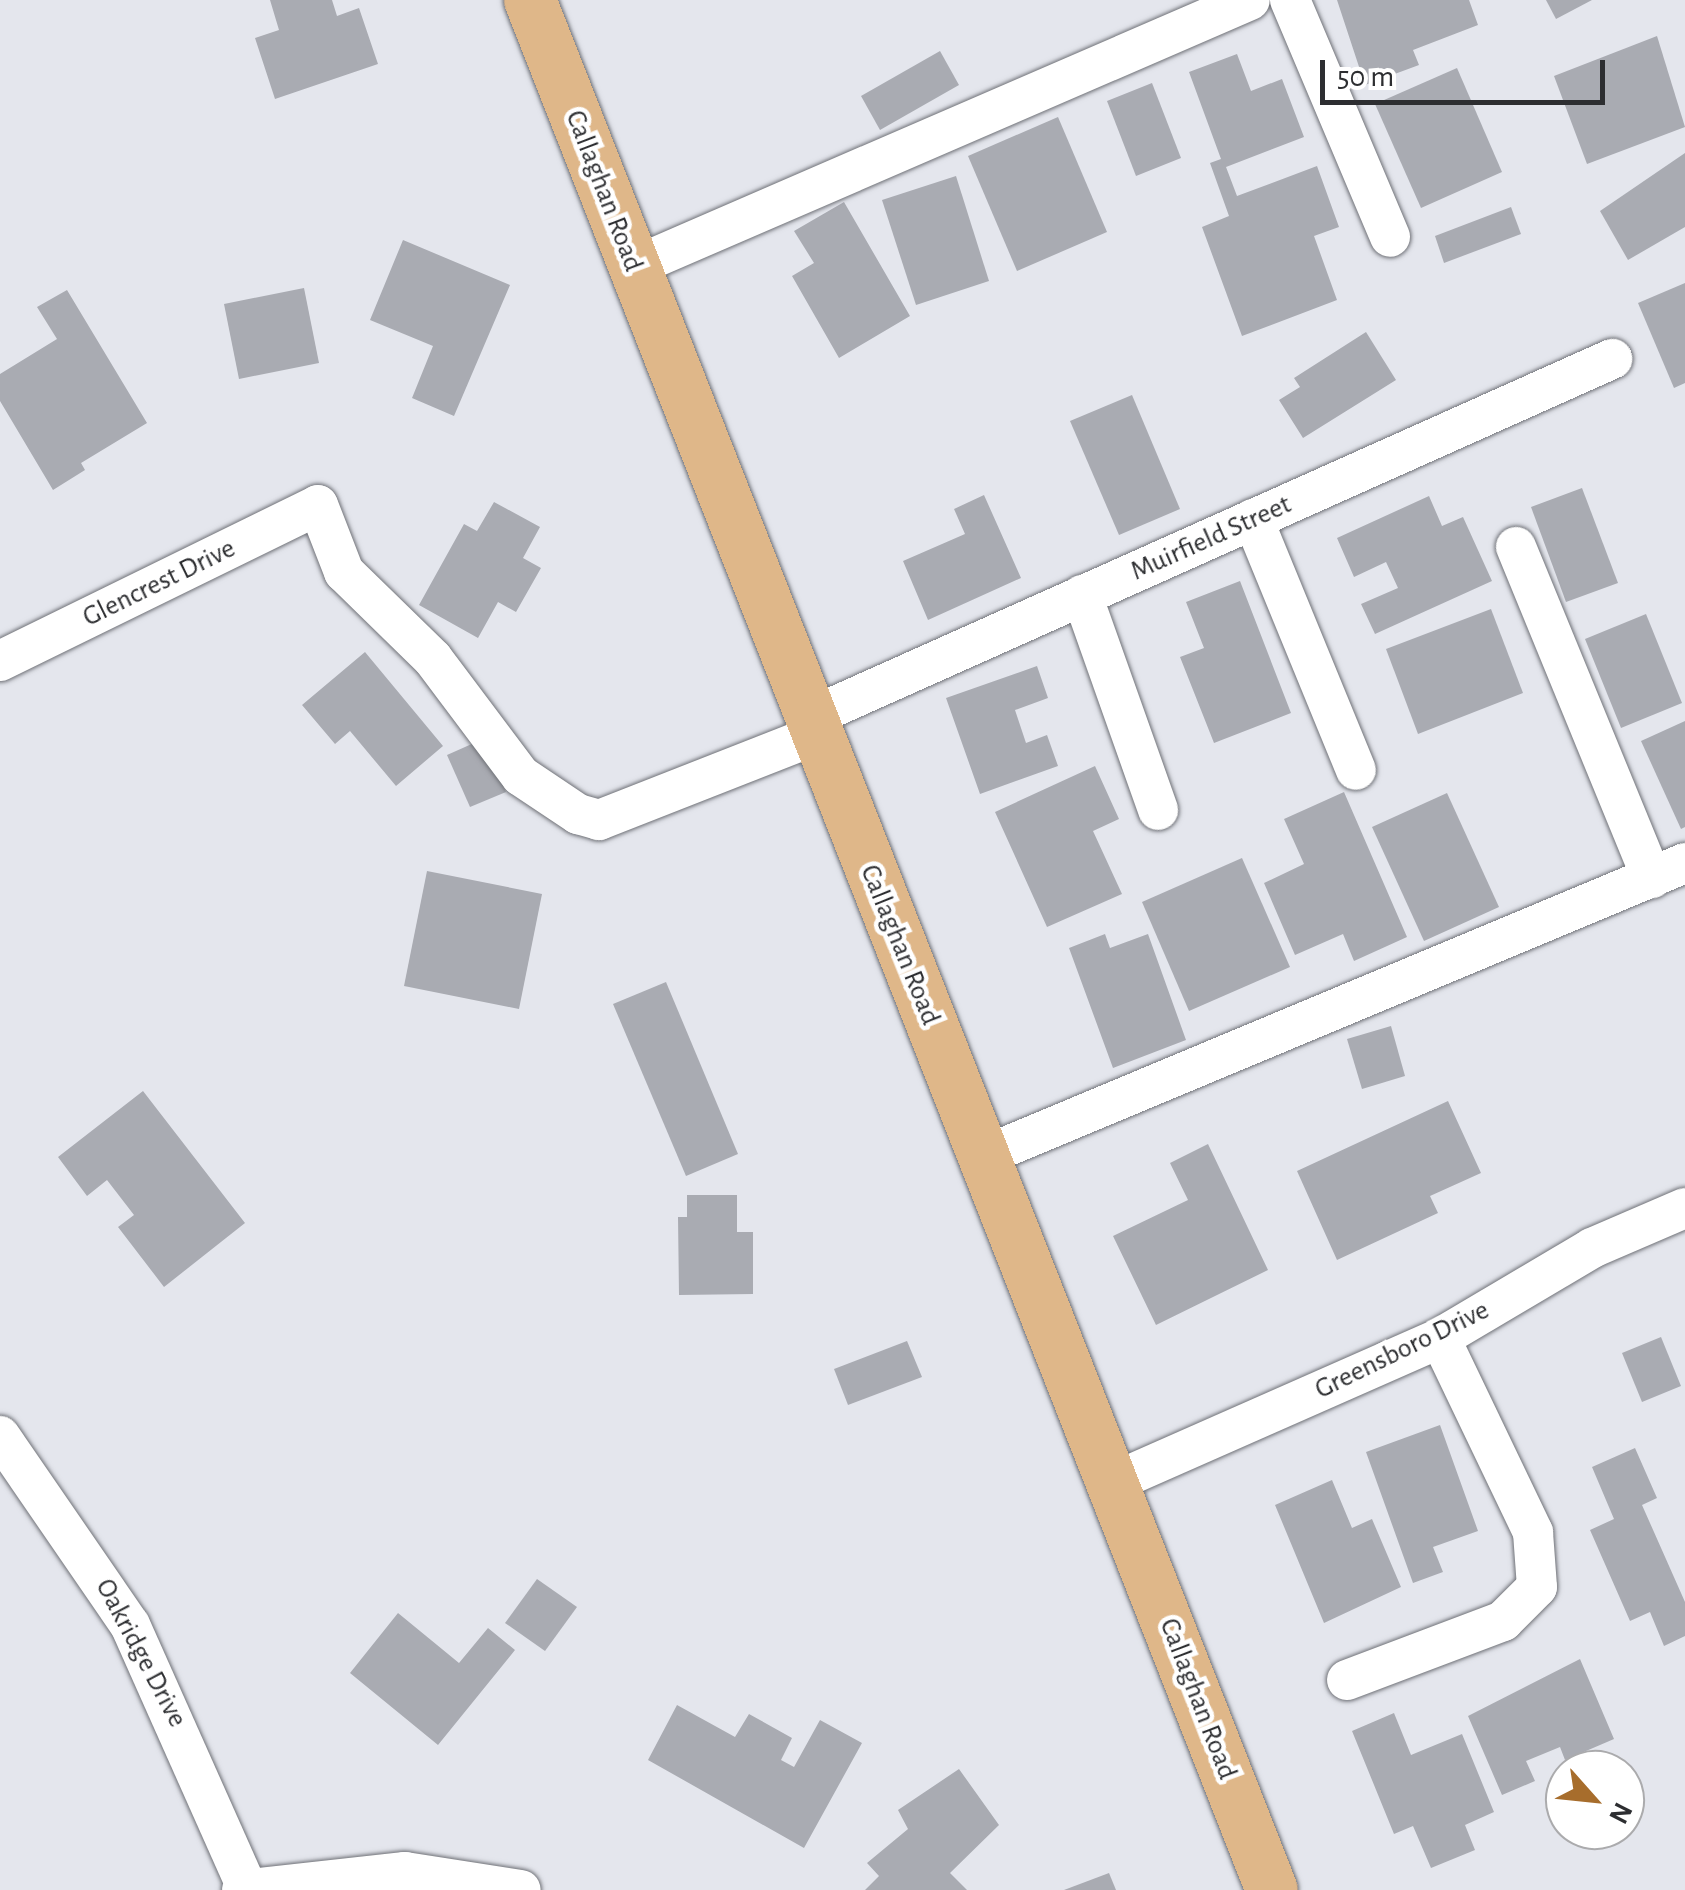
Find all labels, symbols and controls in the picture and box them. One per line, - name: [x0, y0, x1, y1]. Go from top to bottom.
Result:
- scale bar: [1325, 40, 1610, 102]
- text: 50 m: [1337, 62, 1394, 92]
- street label: Callaghan Road: [558, 106, 650, 276]
- street label: Muirfield Street: [1126, 488, 1296, 588]
- street label: Glencrest Drive: [77, 532, 241, 634]
- street label: Callaghan Road: [853, 860, 947, 1030]
- street label: Greensboro Drive: [1310, 1293, 1494, 1407]
- street label: Oakridge Drive: [88, 1573, 194, 1733]
- street label: Callaghan Road: [1152, 1614, 1244, 1784]
- north arrow: [1545, 1750, 1645, 1850]
- text: N: [1603, 1798, 1637, 1828]

